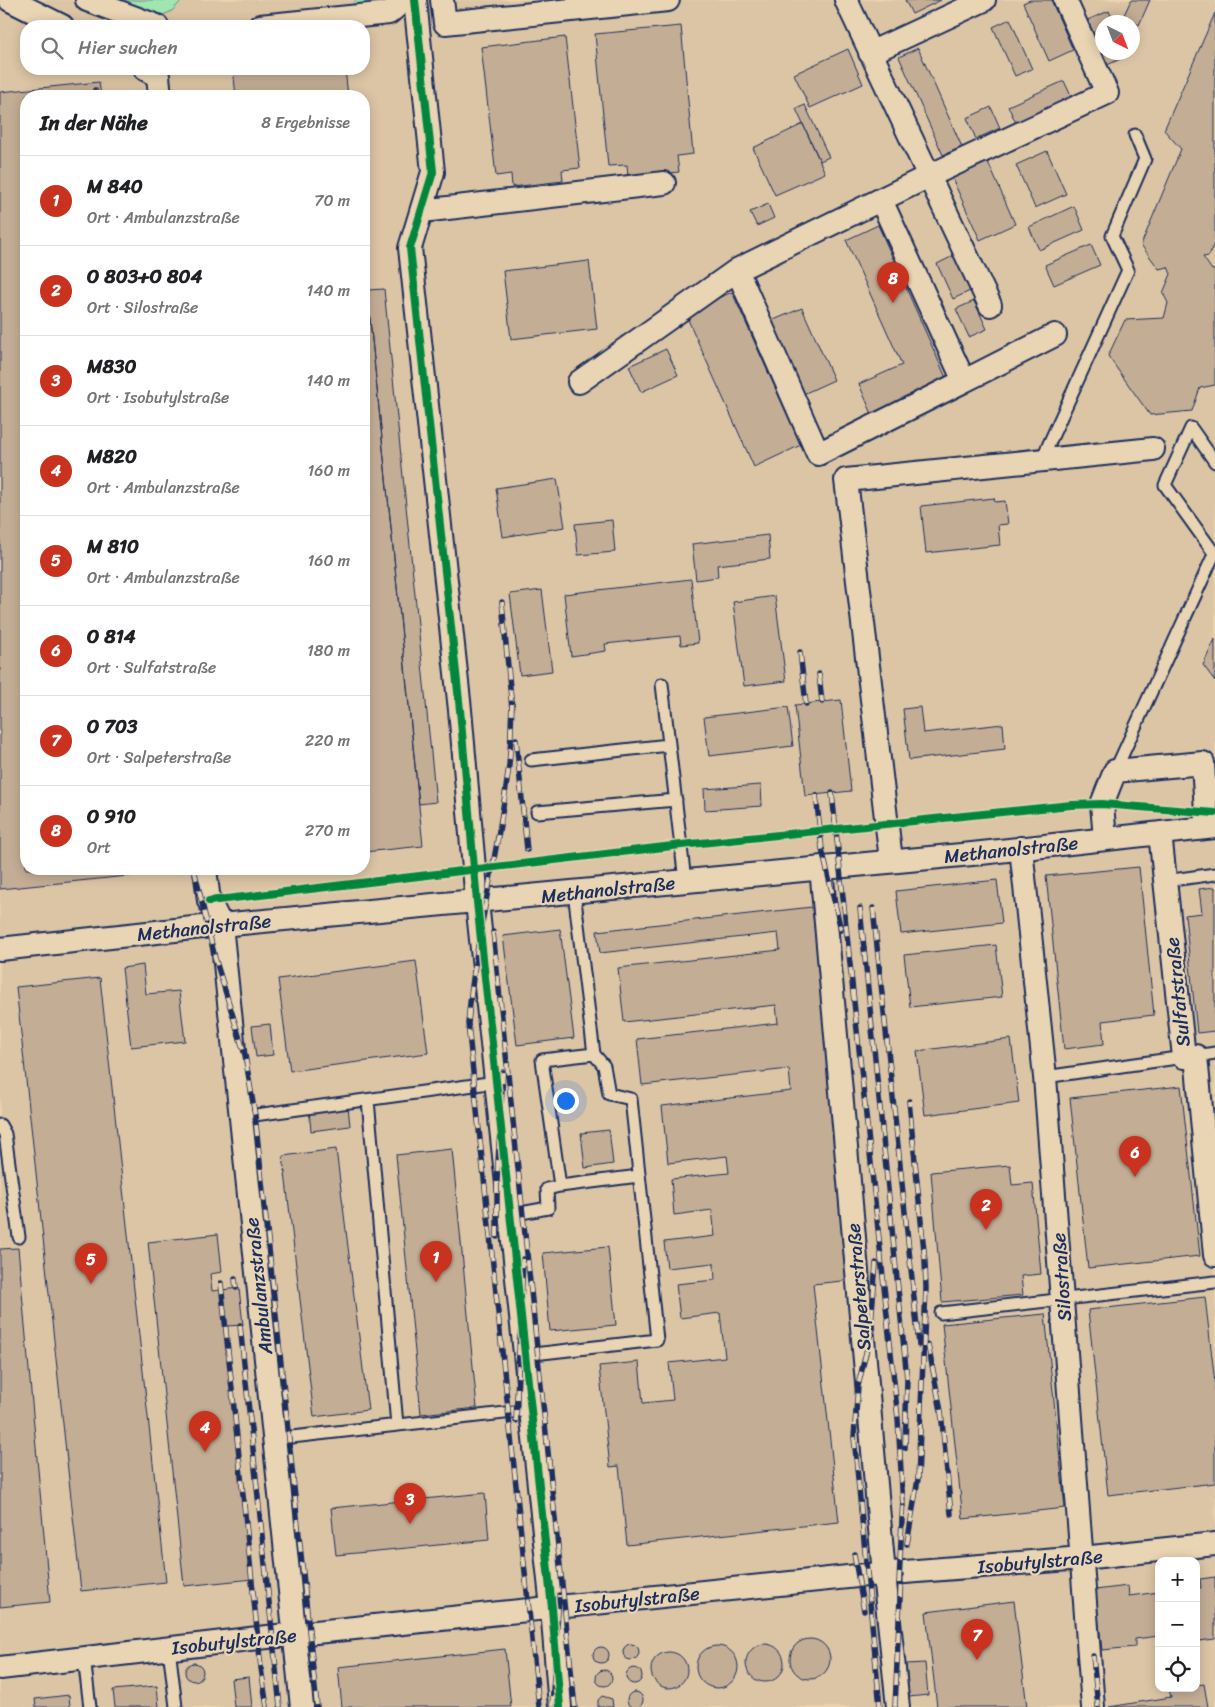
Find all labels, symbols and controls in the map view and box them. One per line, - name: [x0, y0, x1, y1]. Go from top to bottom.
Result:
- north arrow: [1095, 15, 1140, 60]
- search box: [20, 20, 370, 75]
- text: Hier suchen: [78, 31, 178, 64]
- icon: search: [38, 34, 66, 62]
- text: In der Nähe: [40, 104, 148, 142]
- text: 8 Ergebnisse: [261, 108, 350, 137]
- text: M 840: [87, 170, 143, 203]
- text: 1: [53, 186, 59, 215]
- text: 70 m: [314, 186, 350, 215]
- text: Ort · Ambulanzstraße: [87, 203, 240, 232]
- text: O 803+O 804: [87, 260, 202, 293]
- pin: 8: [877, 262, 909, 303]
- text: 2: [51, 276, 61, 305]
- text: 140 m: [307, 276, 350, 305]
- text: Ort · Silostraße: [87, 293, 198, 322]
- text: M830: [87, 350, 136, 383]
- text: 3: [52, 366, 60, 395]
- text: 140 m: [307, 366, 350, 395]
- text: Ort · Isobutylstraße: [87, 383, 229, 412]
- text: M820: [87, 440, 137, 473]
- text: 4: [51, 456, 61, 485]
- text: 160 m: [307, 456, 350, 485]
- text: Ort · Ambulanzstraße: [87, 473, 240, 502]
- text: M 810: [87, 530, 139, 563]
- text: 5: [51, 546, 61, 575]
- text: 160 m: [307, 546, 350, 575]
- text: Ort · Ambulanzstraße: [87, 563, 240, 592]
- text: O 814: [87, 620, 136, 653]
- text: 6: [51, 636, 61, 665]
- text: 180 m: [307, 636, 350, 665]
- text: Ort · Sulfatstraße: [87, 653, 216, 682]
- text: O 703: [87, 710, 138, 743]
- text: 7: [51, 726, 61, 755]
- text: 220 m: [305, 726, 350, 755]
- text: Ort · Salpeterstraße: [87, 743, 231, 772]
- text: O 910: [87, 800, 136, 833]
- text: 8: [51, 816, 61, 845]
- text: 270 m: [305, 816, 350, 845]
- street label: Methanolstraße: [942, 826, 1080, 873]
- text: Ort: [87, 833, 111, 862]
- street label: Methanolstraße: [539, 866, 677, 913]
- street label: Methanolstraße: [135, 904, 273, 951]
- street label: Sulfatstraße: [1155, 935, 1200, 1048]
- your location: [553, 1088, 579, 1114]
- pin: 6: [1119, 1136, 1151, 1177]
- pin: 2: [970, 1189, 1002, 1230]
- street label: Ambulanzstraße: [235, 1215, 282, 1357]
- street label: Salpeterstraße: [836, 1222, 881, 1352]
- street label: Silostraße: [1042, 1231, 1081, 1322]
- pin: 1: [420, 1241, 452, 1282]
- pin: 5: [75, 1243, 107, 1284]
- pin: 4: [189, 1411, 221, 1452]
- pin: 3: [394, 1483, 426, 1524]
- street label: Isobutylstraße: [975, 1540, 1104, 1583]
- map controls: [1155, 1557, 1200, 1692]
- button: +: [1155, 1557, 1200, 1602]
- street label: Isobutylstraße: [572, 1577, 701, 1623]
- button: −: [1155, 1602, 1200, 1647]
- street label: Isobutylstraße: [169, 1619, 298, 1665]
- pin: 7: [961, 1619, 993, 1660]
- button: locate: [1155, 1647, 1200, 1692]

